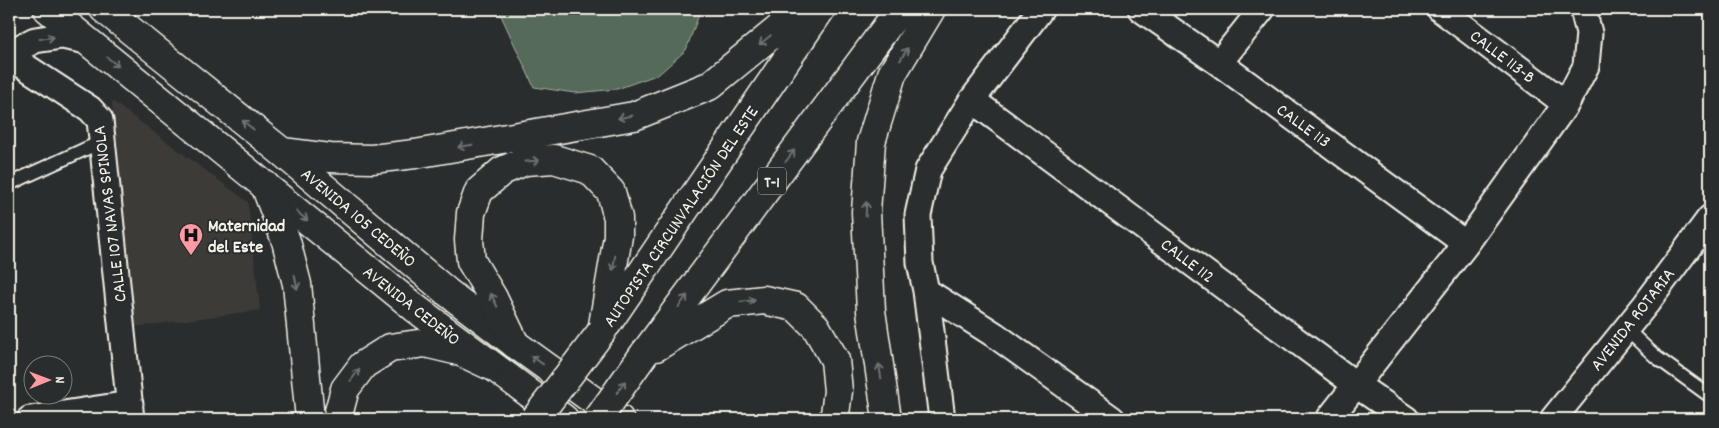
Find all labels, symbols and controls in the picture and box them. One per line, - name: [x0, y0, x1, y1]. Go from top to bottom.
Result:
- street label: CALLE 113-B: [1463, 25, 1539, 91]
- one-way arrow: [38, 33, 54, 43]
- one-way arrow: [759, 34, 772, 45]
- one-way arrow: [900, 47, 910, 61]
- one-way arrow: [106, 57, 119, 68]
- street label: CALLE 113: [1270, 99, 1335, 155]
- street label: AUTOPISTA CIRCUNVALACIÓN DEL ESTE: [598, 102, 766, 333]
- one-way arrow: [617, 113, 633, 123]
- one-way arrow: [242, 119, 255, 130]
- street label: CALLE 107 NAVAS SPINOLA: [88, 124, 135, 303]
- one-way arrow: [457, 141, 473, 151]
- one-way arrow: [785, 150, 796, 163]
- one-way arrow: [524, 156, 540, 166]
- street label: AVENIDA 105 CEDEÑO: [294, 163, 421, 275]
- road number: T-1: [758, 168, 786, 195]
- one-way arrow: [862, 202, 871, 218]
- one-way arrow: [296, 211, 309, 222]
- place label: Maternidad del Este: [208, 215, 285, 261]
- hospital icon: Maternidad del Este: [178, 222, 204, 256]
- street label: CALLE 112: [1154, 234, 1219, 290]
- one-way arrow: [608, 255, 618, 271]
- street label: AVENIDA CEDEÑO: [356, 261, 464, 353]
- street label: AVENIDA ROTARIA: [1586, 264, 1682, 377]
- one-way arrow: [291, 273, 301, 289]
- one-way arrow: [489, 293, 499, 308]
- one-way arrow: [678, 294, 688, 308]
- one-way arrow: [740, 297, 756, 306]
- one-way arrow: [530, 355, 544, 365]
- north arrow: [22, 356, 72, 406]
- one-way arrow: [875, 363, 885, 379]
- one-way arrow: [350, 369, 361, 382]
- text: N: [49, 376, 69, 384]
- one-way arrow: [616, 380, 626, 394]

